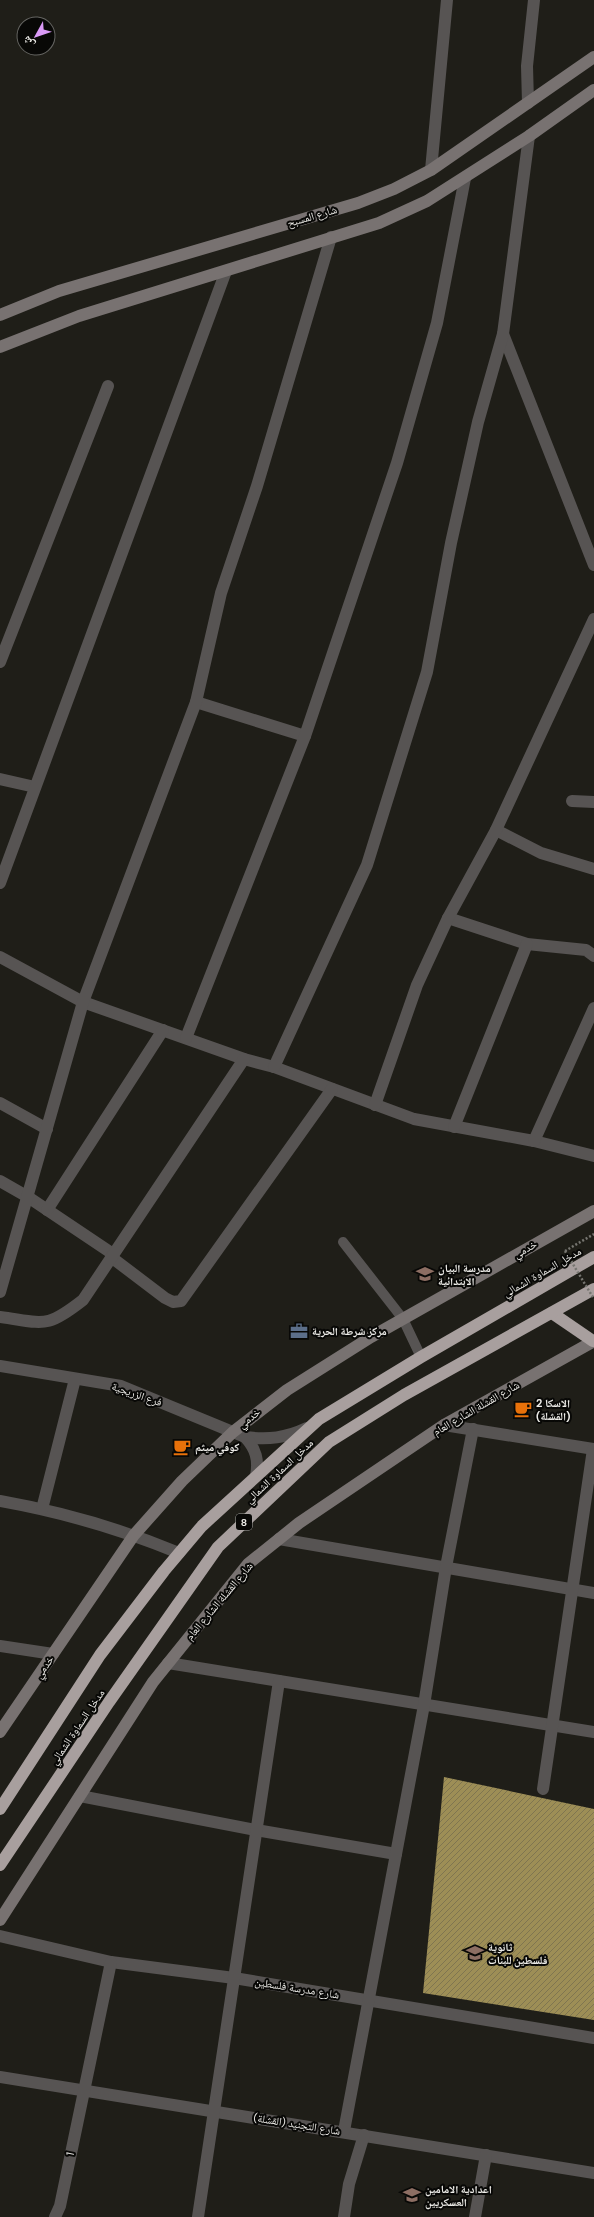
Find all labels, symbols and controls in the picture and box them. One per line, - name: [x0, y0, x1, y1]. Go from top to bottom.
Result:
- north arrow: [16, 16, 56, 56]
- text: ش: [19, 33, 38, 51]
- street label: شارع المسبح: [285, 202, 339, 230]
- street label: خدمي: [511, 1237, 540, 1263]
- street label: مدخل السماوة الشمالي: [500, 1244, 585, 1302]
- place label: مدرسة البيان الابتدائية: [438, 1261, 491, 1288]
- school or university icon: مدرسة البيان الابتدائية: [415, 1264, 435, 1284]
- office icon: مركز شرطة الحرية: [289, 1321, 309, 1341]
- place label: مركز شرطة الحرية: [312, 1324, 387, 1338]
- street label: شارع القشلة الشارع العام: [430, 1378, 522, 1438]
- street label: فرع الزريجية: [110, 1379, 164, 1409]
- place label: الاسكا 2 (القشلة): [536, 1396, 570, 1423]
- cafe icon: الاسكا 2 (القشلة): [513, 1399, 533, 1419]
- street label: خدمي: [235, 1405, 264, 1433]
- street label: مدخل السماوة الشمالي: [242, 1436, 317, 1508]
- cafe icon: كوفي ميثم: [172, 1437, 192, 1457]
- place label: كوفي ميثم: [195, 1440, 239, 1456]
- road number: 8: [236, 1514, 252, 1530]
- street label: شارع القشلة الشارع العام: [182, 1559, 256, 1643]
- street label: خدمي: [31, 1653, 58, 1682]
- street label: مدخل السماوة الشمالي: [47, 1687, 109, 1768]
- place label: ثانوية فلسطين للبنات: [488, 1940, 548, 1968]
- school or university icon: ثانوية فلسطين للبنات: [465, 1943, 485, 1963]
- street label: شارع مدرسة فلسطين: [254, 1974, 340, 2002]
- street label: شارع التجنيد (القشلة): [253, 2110, 341, 2138]
- street label: 1: [63, 2151, 77, 2157]
- place label: اعدادية الامامين العسكريين: [425, 2182, 492, 2210]
- school or university icon: اعدادية الامامين العسكريين: [402, 2185, 422, 2205]

